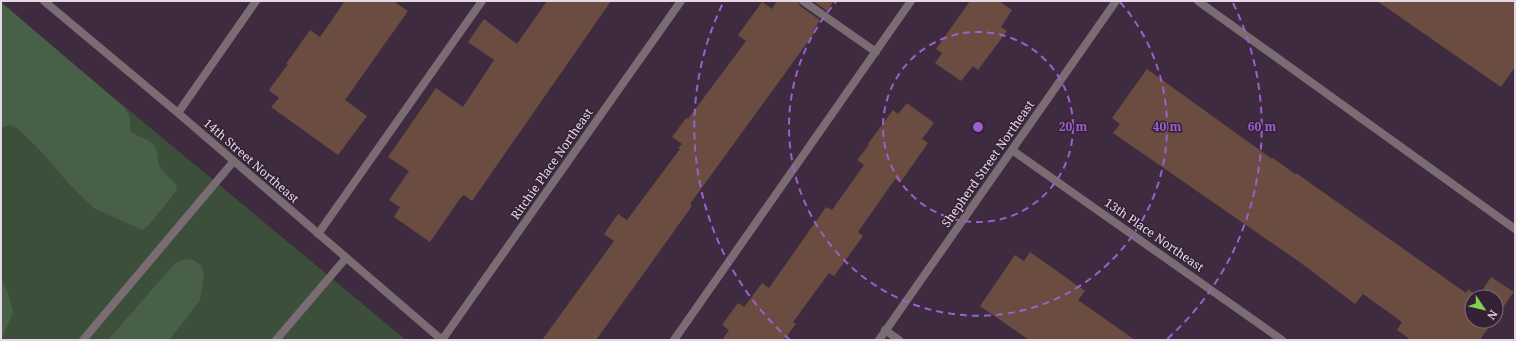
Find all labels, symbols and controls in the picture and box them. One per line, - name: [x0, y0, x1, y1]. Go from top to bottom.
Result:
- street label: Shepherd Street Northeast: [937, 97, 1038, 230]
- street label: Ritchie Place Northeast: [507, 105, 597, 223]
- street label: 14th Street Northeast: [200, 114, 303, 207]
- text: 20 m: [1059, 118, 1087, 135]
- text: 40 m: [1153, 118, 1181, 135]
- text: 60 m: [1248, 118, 1276, 135]
- centre of rings: [971, 120, 985, 134]
- street label: 13th Place Northeast: [1101, 194, 1207, 275]
- north arrow: [1464, 289, 1504, 329]
- text: N: [1484, 307, 1501, 323]

